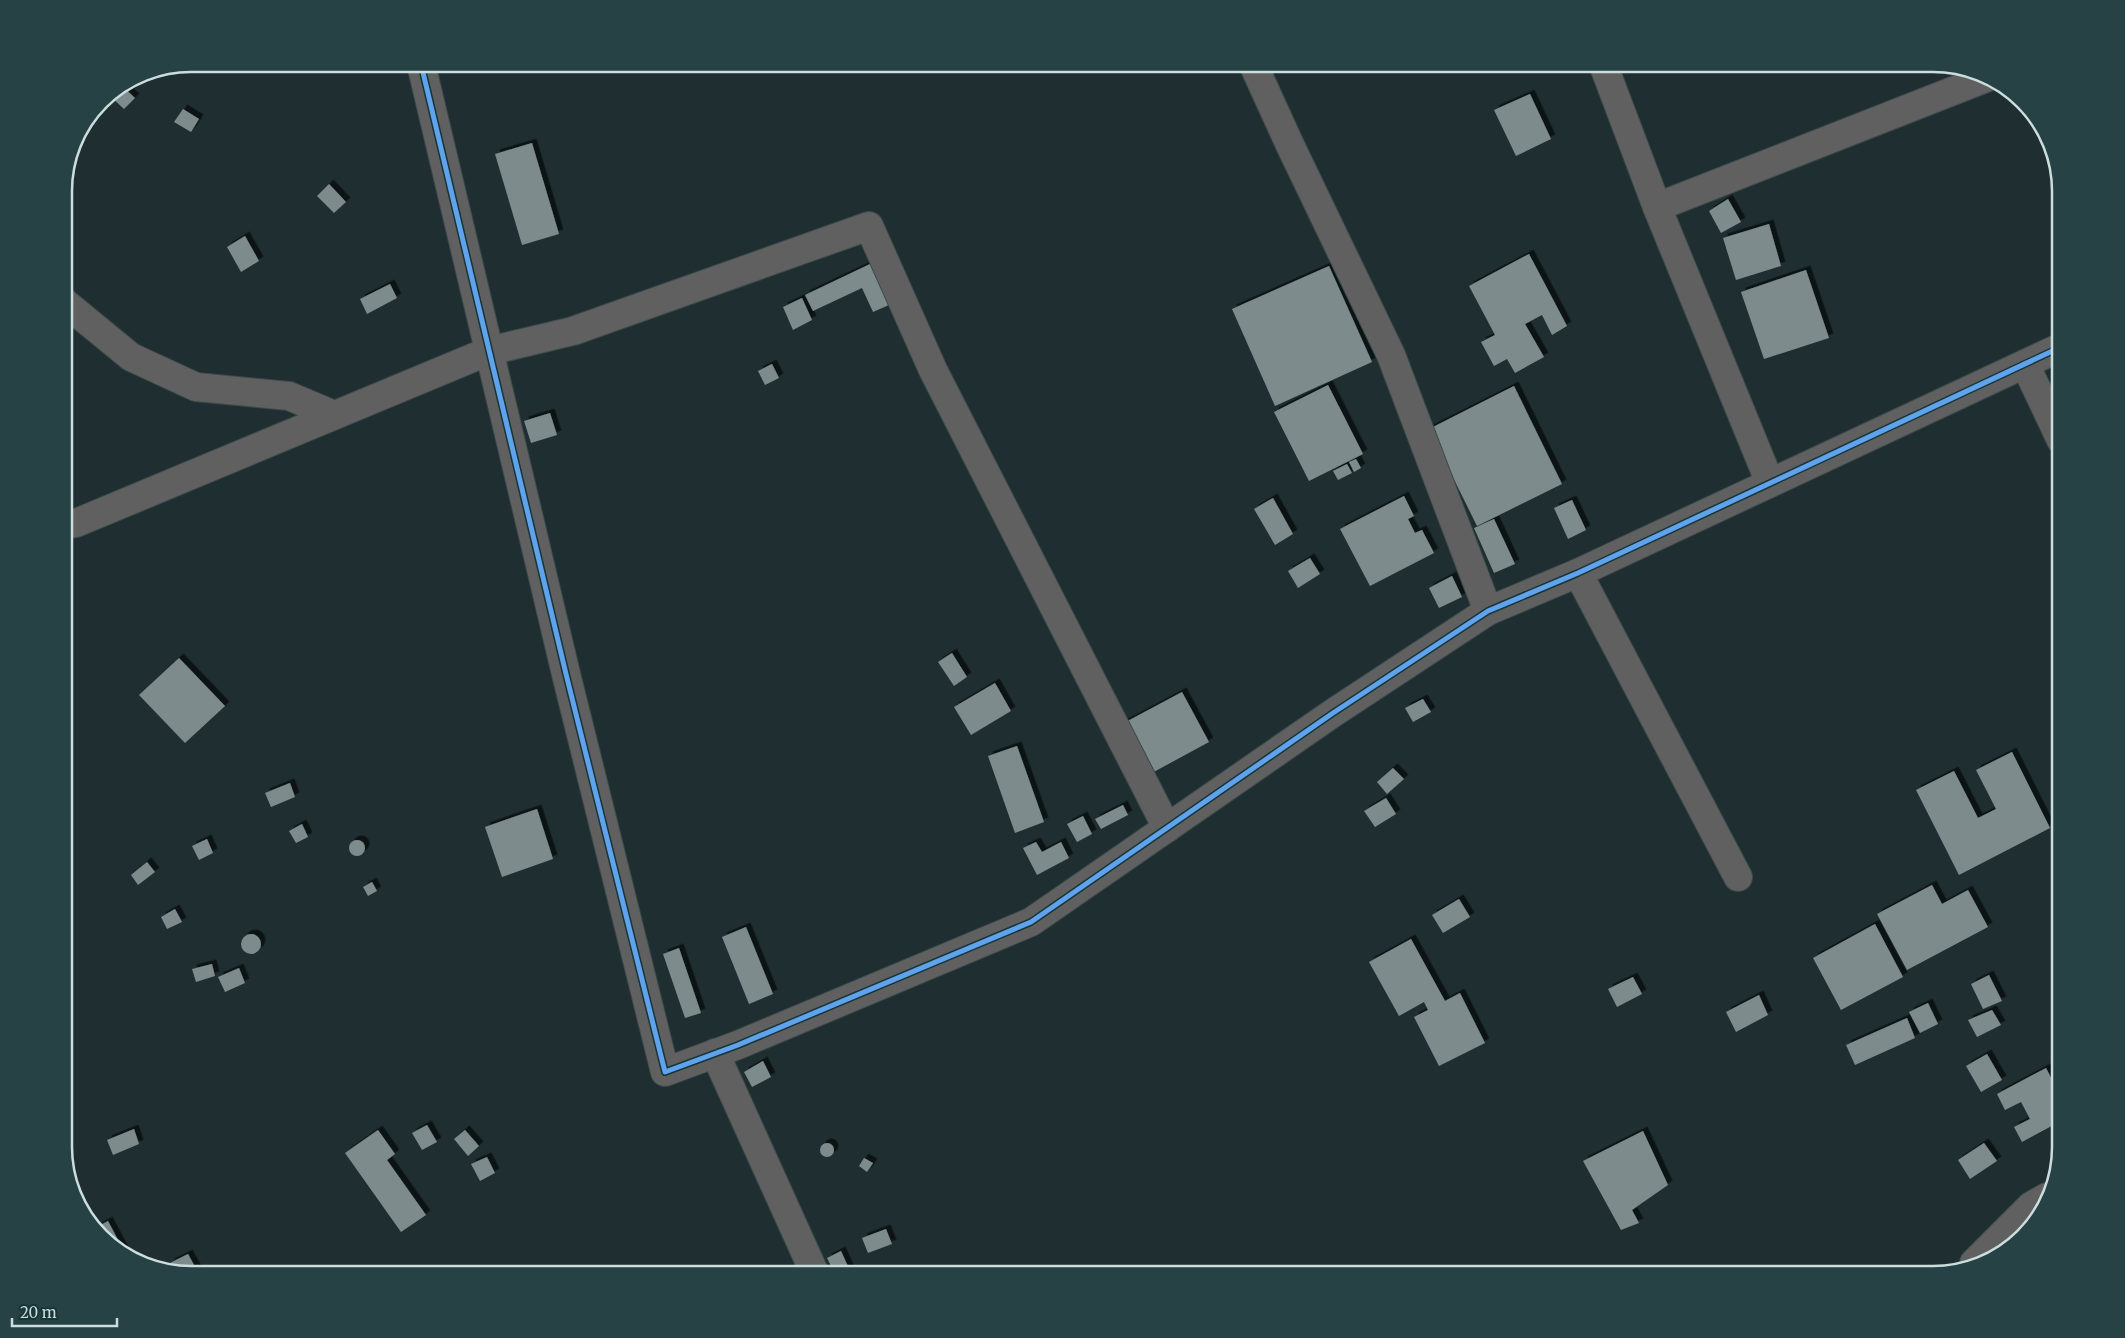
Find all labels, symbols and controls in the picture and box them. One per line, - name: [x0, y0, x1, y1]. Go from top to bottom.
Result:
- scale bar: [12, 1296, 118, 1328]
- text: 20 m: [20, 1303, 57, 1322]

